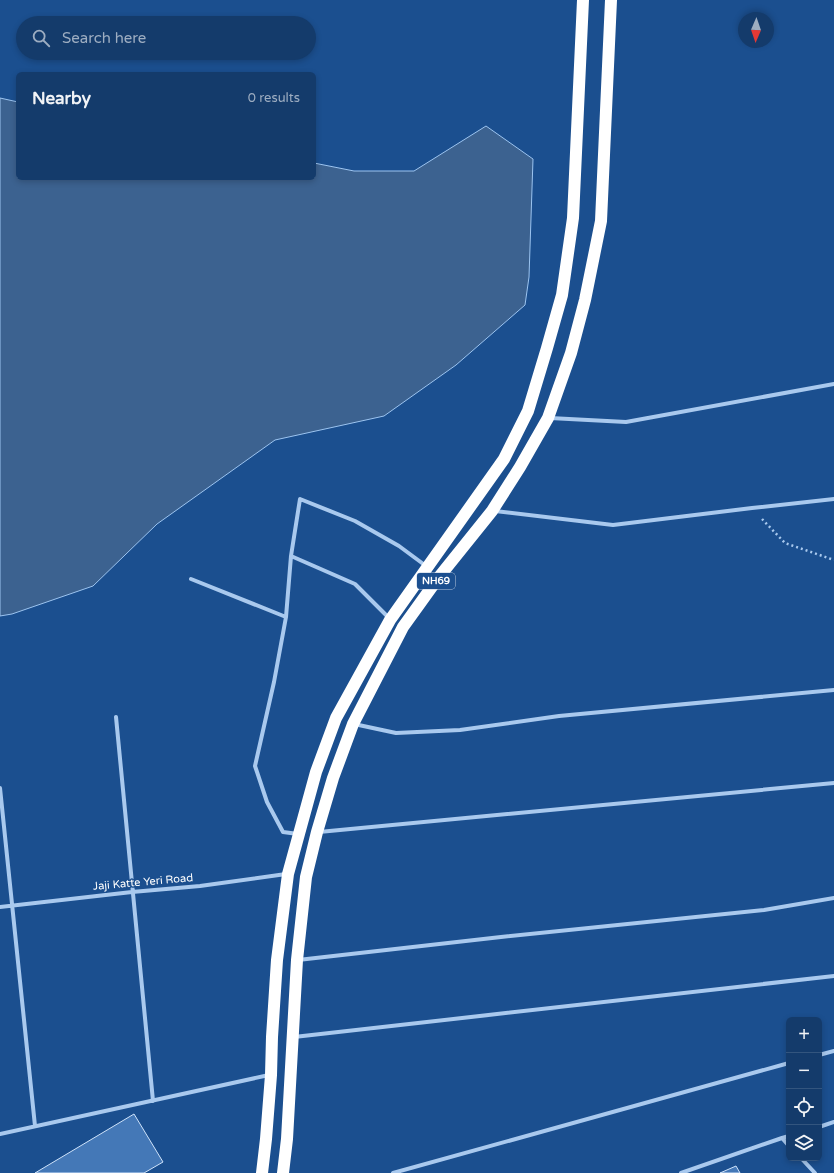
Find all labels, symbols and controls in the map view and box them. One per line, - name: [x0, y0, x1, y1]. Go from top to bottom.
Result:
- north arrow: [738, 12, 774, 48]
- search box: [16, 16, 316, 60]
- icon: search: [30, 27, 52, 49]
- text: Search here: [62, 29, 146, 47]
- text: Nearby: [32, 88, 91, 109]
- text: 0 results: [248, 90, 300, 106]
- road number: NH69: [417, 573, 455, 589]
- street label: Jaji Katte Yeri Road: [92, 871, 194, 893]
- map controls: [786, 1017, 822, 1161]
- button: +: [786, 1017, 822, 1053]
- button: −: [786, 1053, 822, 1089]
- button: locate: [786, 1089, 822, 1125]
- button: layers: [786, 1125, 822, 1161]

